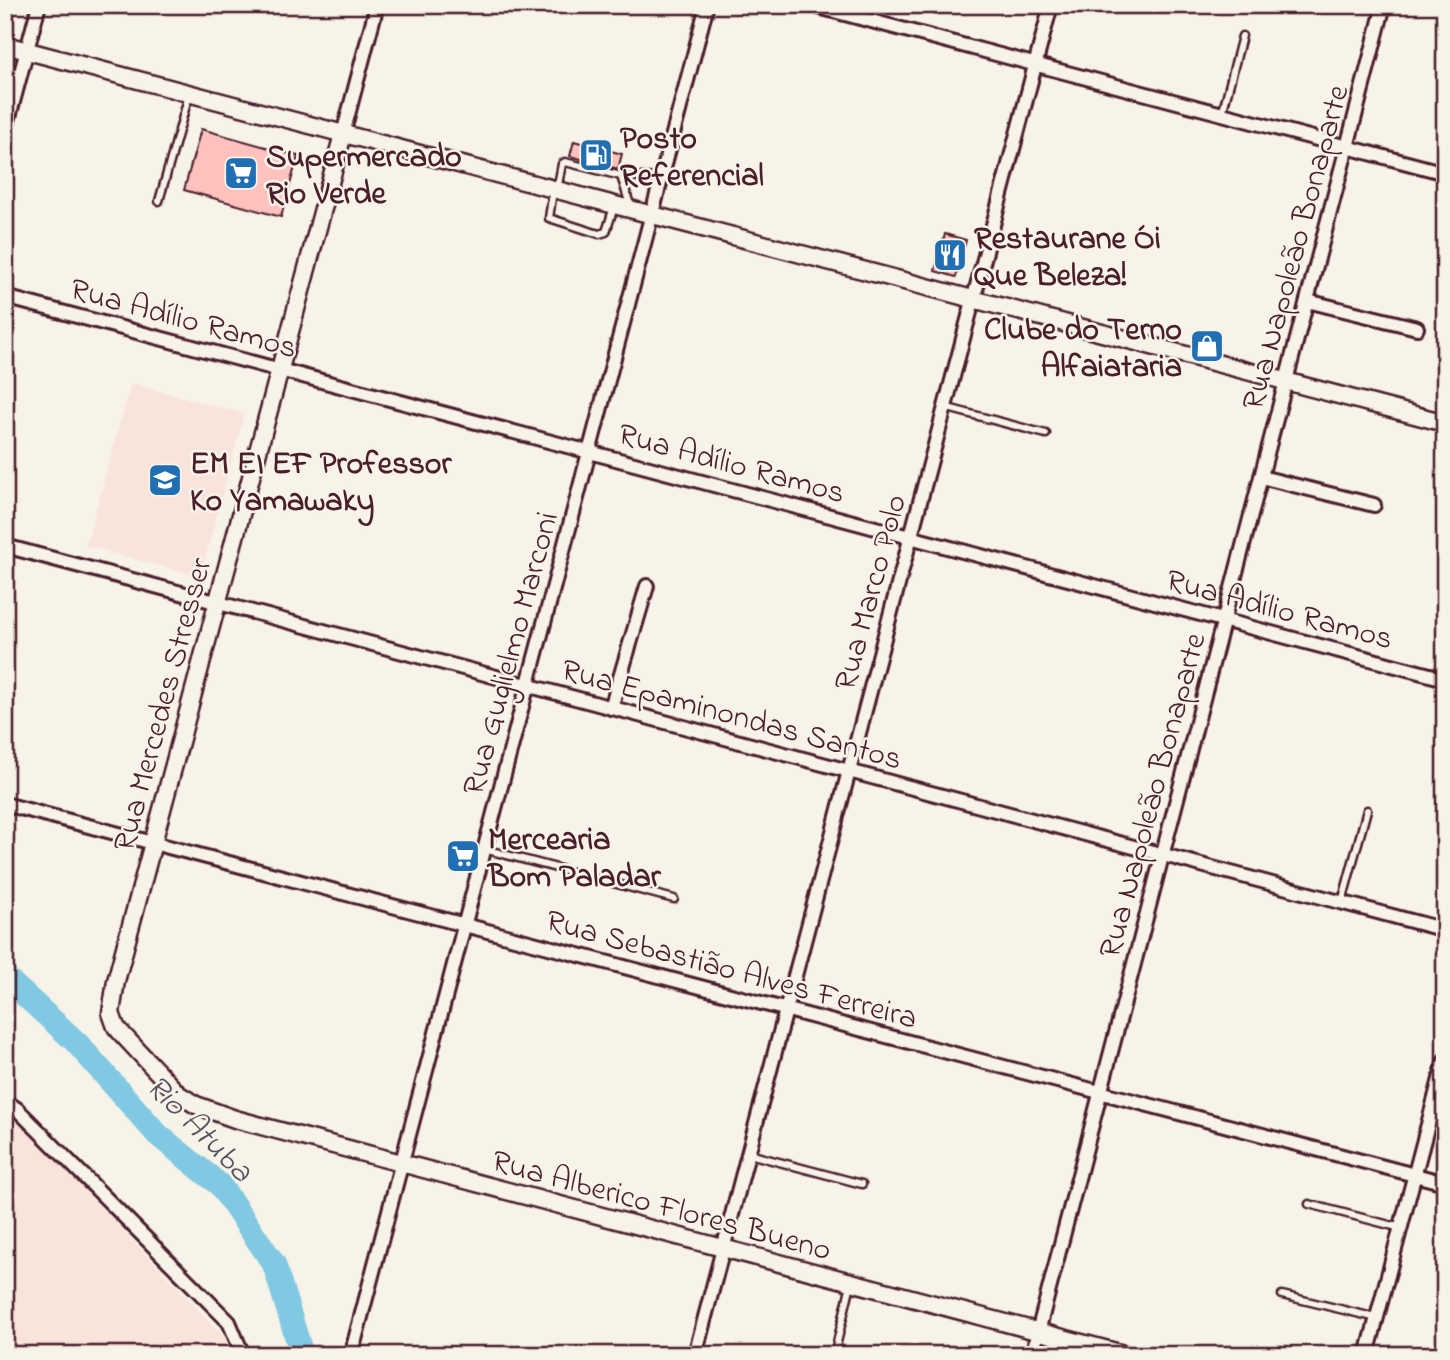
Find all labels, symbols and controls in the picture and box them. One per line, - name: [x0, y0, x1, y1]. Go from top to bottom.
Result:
- street label: Rua Napoleão Bonaparte: [1231, 80, 1364, 416]
- place label: Posto Referencial: [620, 117, 764, 201]
- place label: Supermercado Rio Verde: [266, 135, 462, 219]
- fuel station icon: Posto Referencial: [577, 136, 615, 174]
- supermarket icon: Supermercado Rio Verde: [222, 154, 260, 192]
- place label: Restaurane Ói Que Beleza!: [974, 217, 1161, 301]
- restaurant icon: Restaurane Ói Que Beleza!: [931, 236, 969, 274]
- street label: Rua Adílio Ramos: [64, 268, 302, 373]
- place label: Clube do Terno Alfaiataria: [984, 308, 1182, 392]
- shop icon: Clube do Terno Alfaiataria: [1188, 327, 1226, 365]
- street label: Rua Adílio Ramos: [612, 413, 850, 518]
- place label: EM EI EF Professor Ko Yamawaky: [190, 442, 452, 527]
- school or university icon: EM EI EF Professor Ko Yamawaky: [146, 461, 184, 499]
- street label: Rua Marco Polo: [824, 490, 921, 696]
- street label: Rua Guglielmo Marconi: [452, 507, 573, 801]
- street label: Rua Mercedes Stresser: [103, 553, 226, 857]
- street label: Rua Adílio Ramos: [1160, 559, 1398, 664]
- street label: Rua Napoleão Bonaparte: [1088, 628, 1221, 964]
- street label: Rua Epaminondas Santos: [556, 648, 907, 784]
- place label: Mercearia Bom Paladar: [486, 818, 662, 902]
- supermarket icon: Mercearia Bom Paladar: [444, 837, 482, 875]
- street label: Rua Sebastião Alves Ferreira: [540, 899, 922, 1044]
- water label: Rio Atuba: [133, 1065, 264, 1195]
- street label: Rua Alberico Flores Bueno: [486, 1139, 836, 1275]

